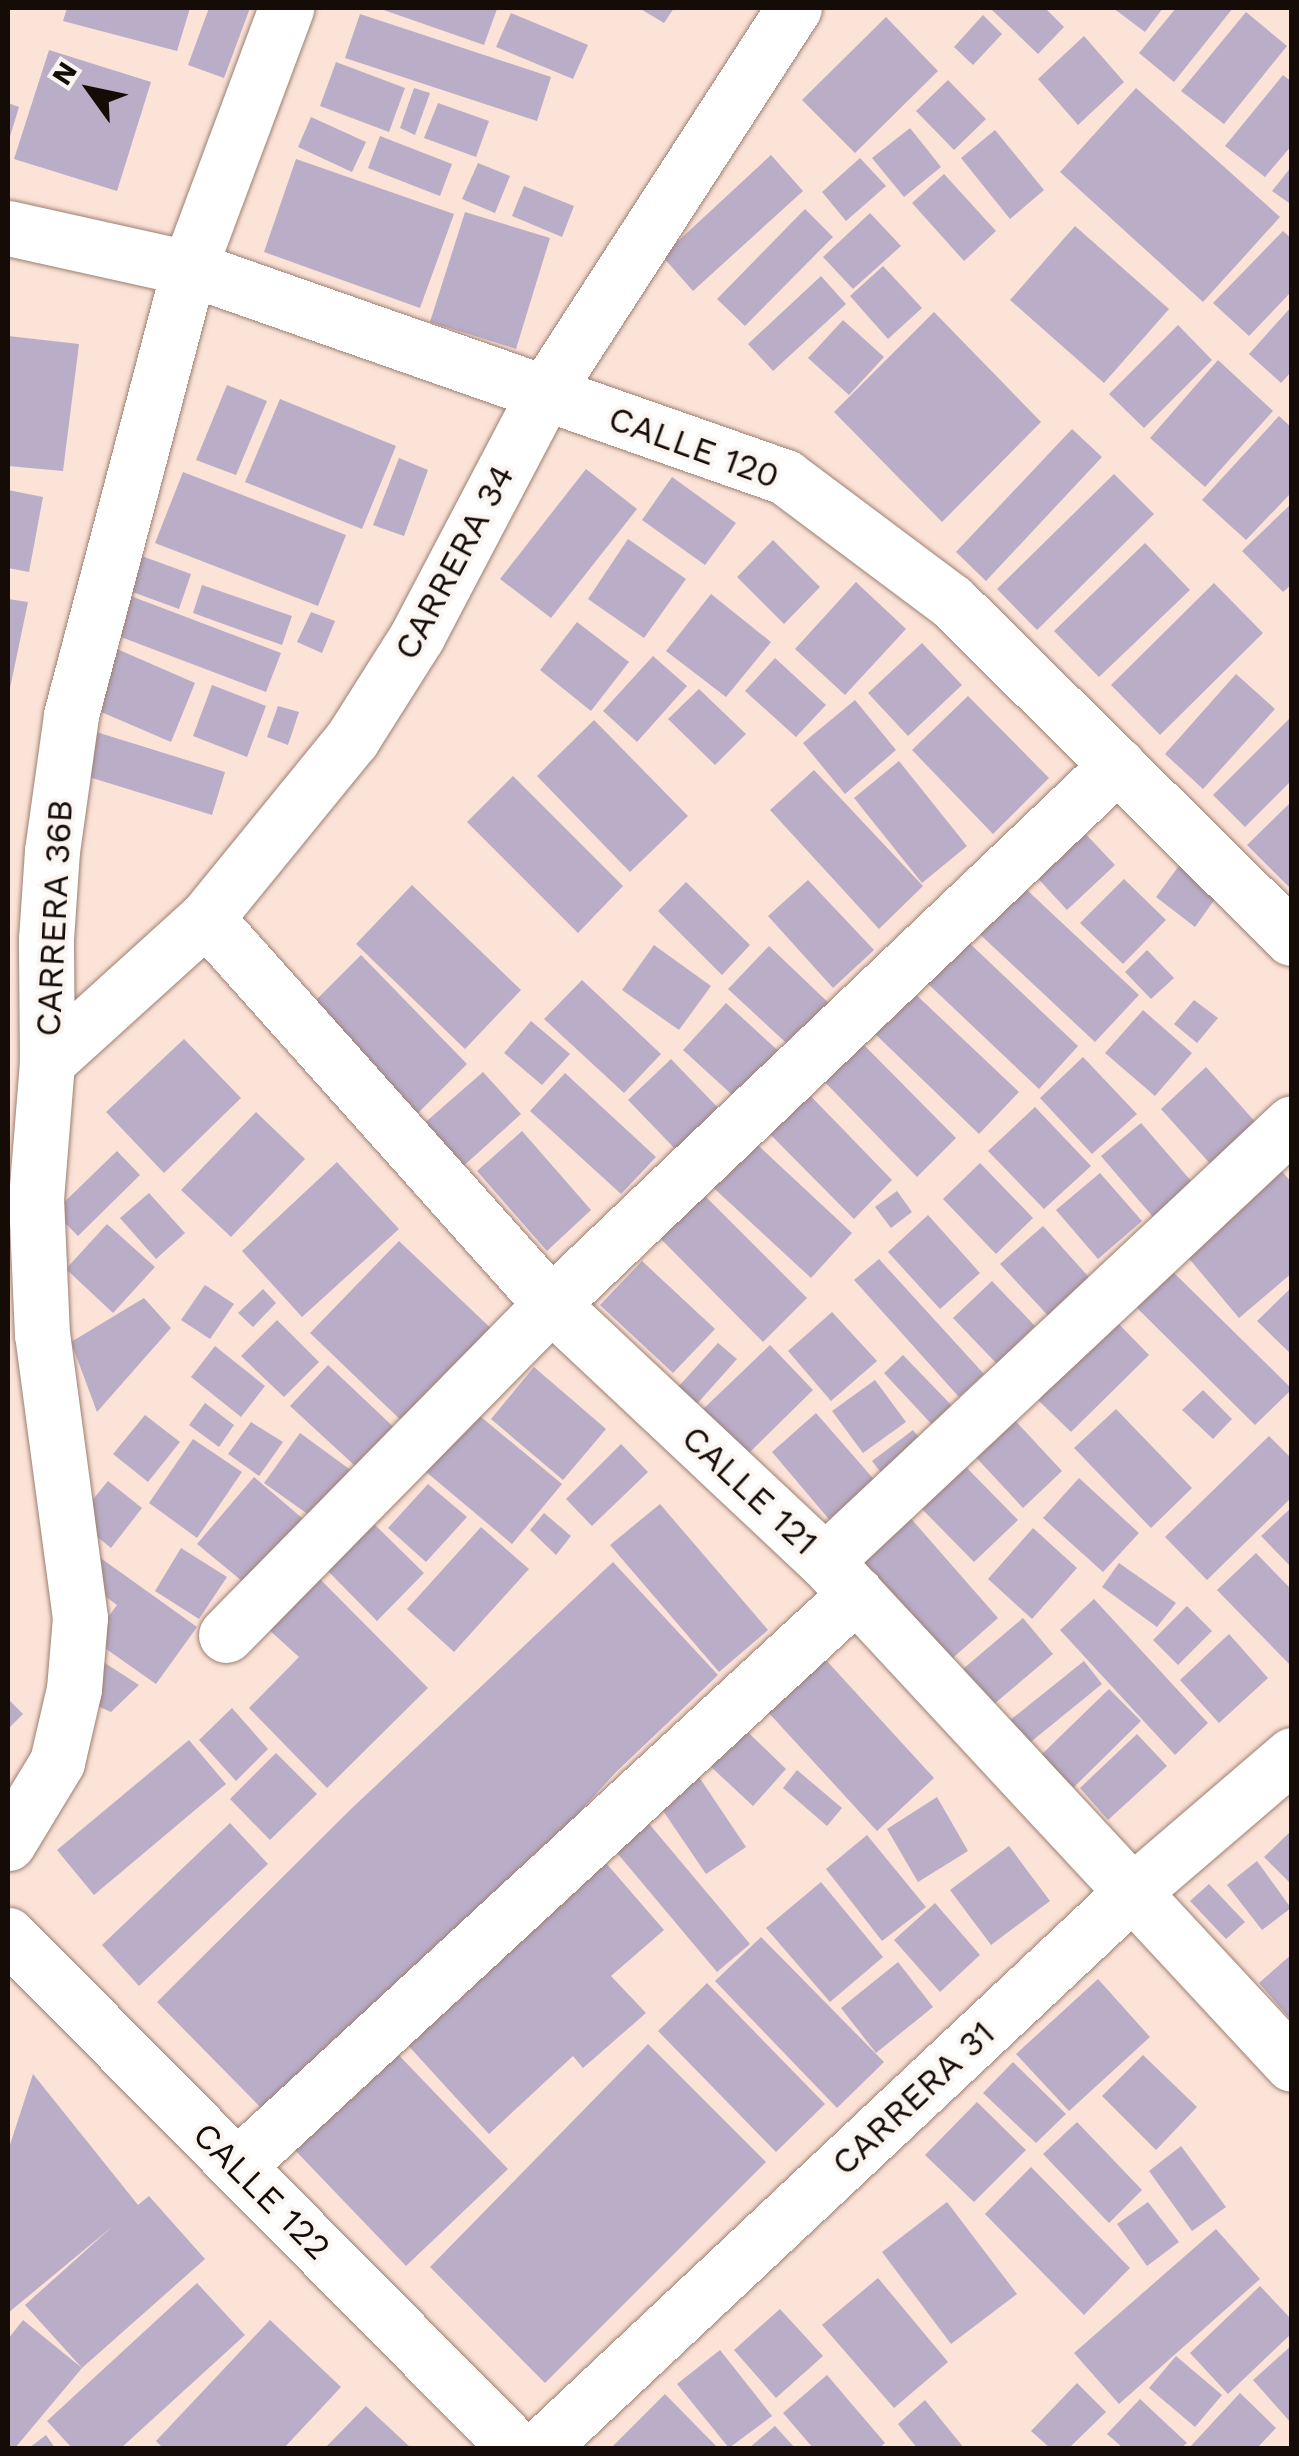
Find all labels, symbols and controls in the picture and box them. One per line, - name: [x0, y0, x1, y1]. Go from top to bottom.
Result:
- north arrow: [40, 40, 140, 140]
- text: N: [45, 56, 84, 91]
- street label: CALLE 120: [603, 397, 785, 497]
- street label: CARRERA 34: [385, 457, 523, 667]
- street label: CARRERA 36B: [27, 798, 81, 1038]
- street label: CALLE 121: [673, 1416, 827, 1564]
- street label: CARRERA 31: [822, 2012, 1004, 2184]
- street label: CALLE 122: [184, 2113, 340, 2269]

